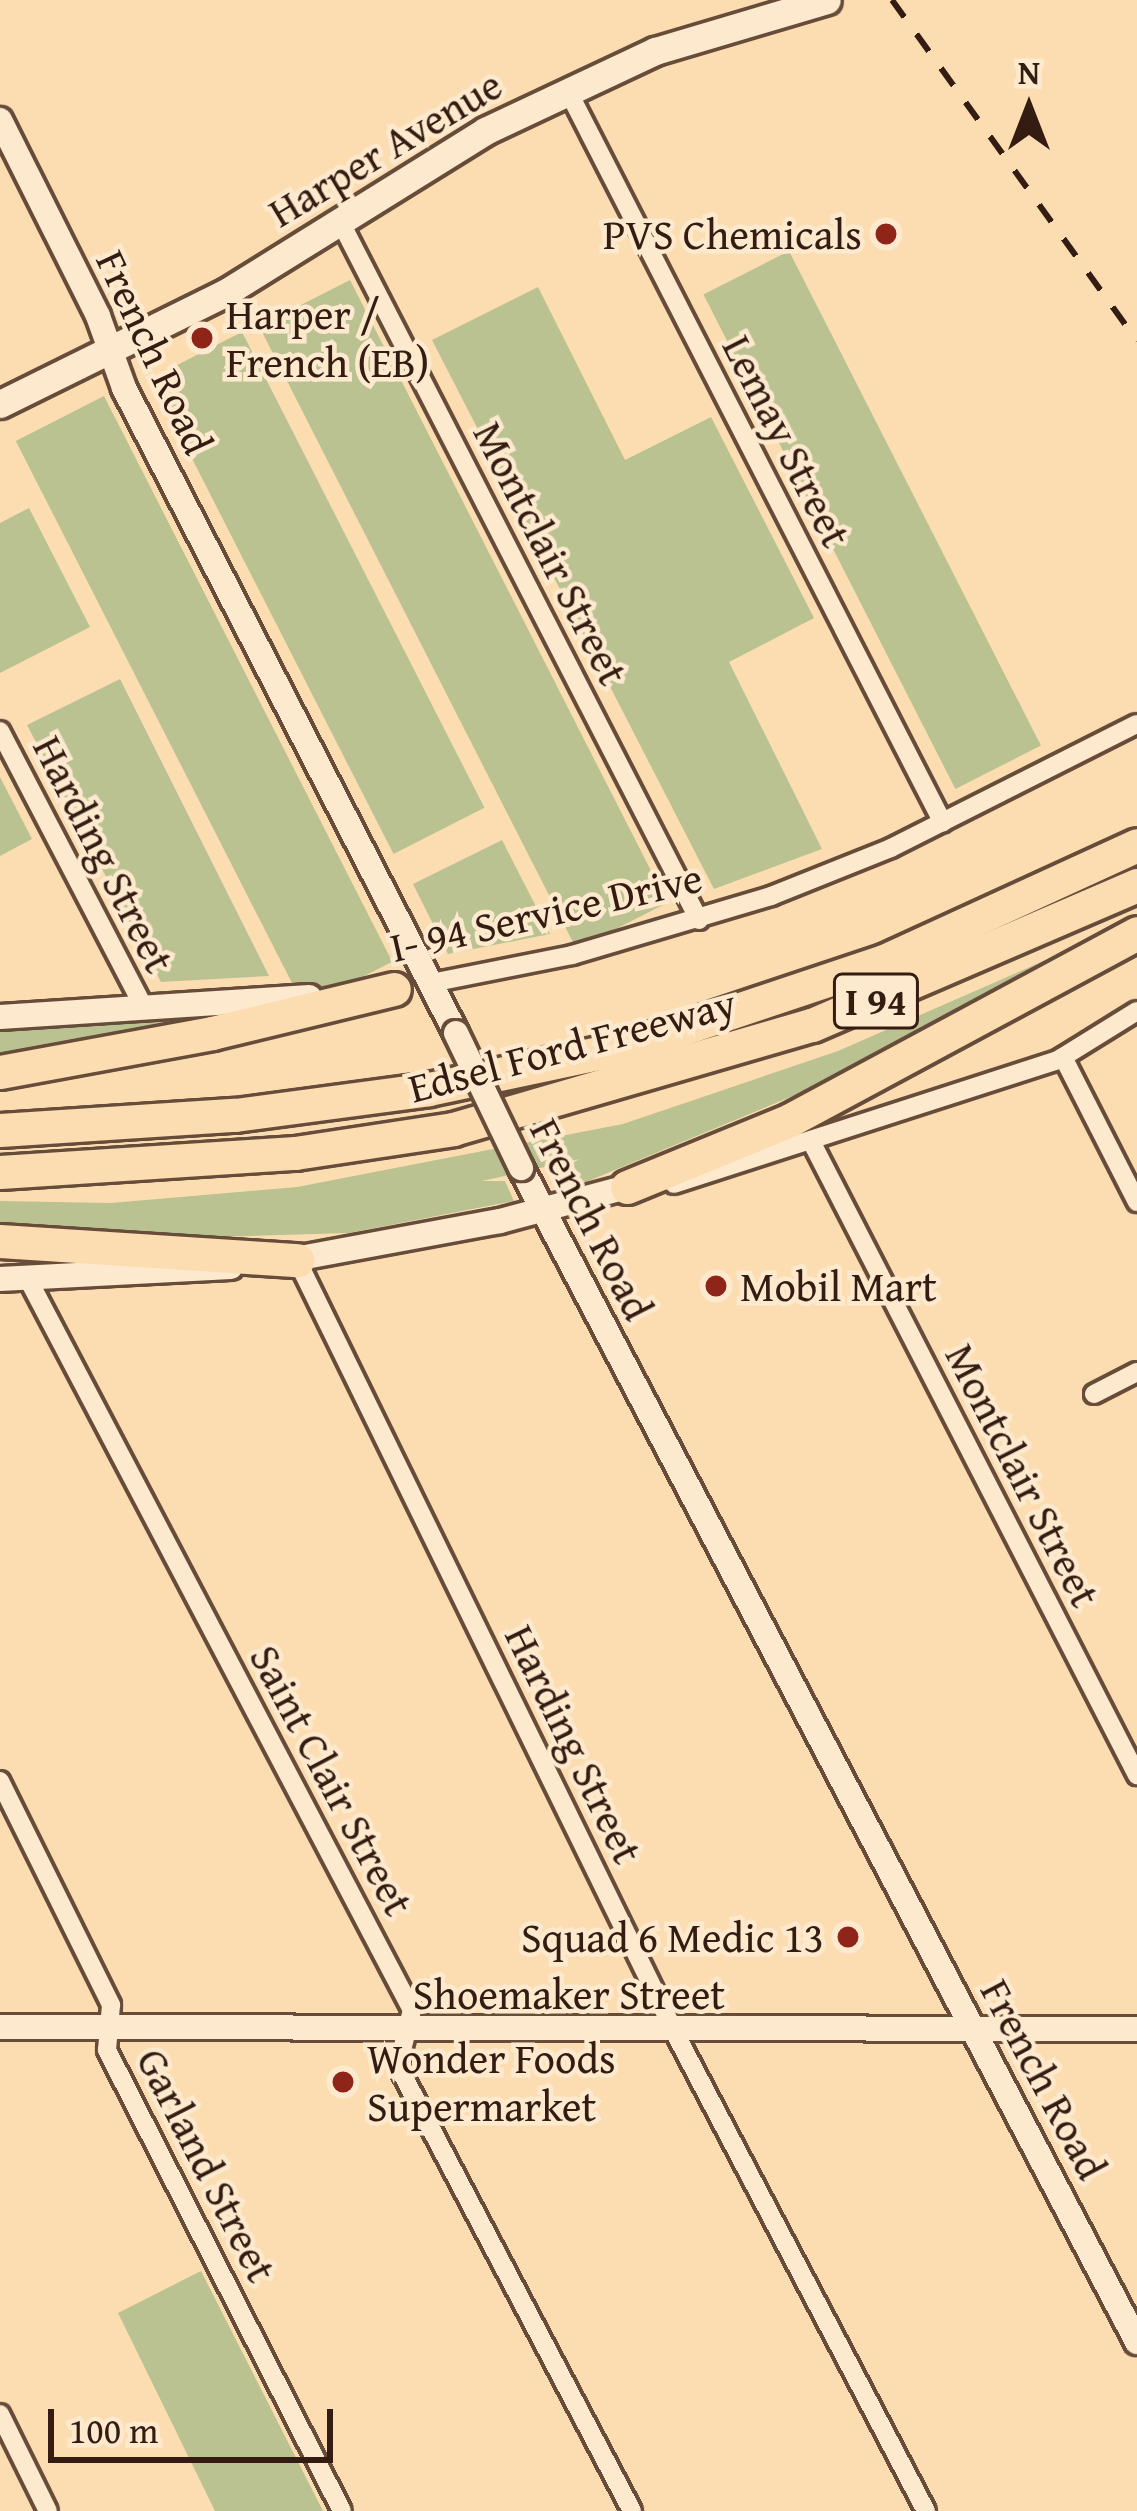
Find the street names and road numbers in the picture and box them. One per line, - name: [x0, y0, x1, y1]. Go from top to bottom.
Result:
- street label: Harper Avenue: [259, 59, 511, 237]
- street label: French Road: [86, 242, 224, 462]
- street label: Lemay Street: [712, 327, 862, 555]
- street label: Montclair Street: [463, 413, 639, 693]
- street label: Harding Street: [23, 727, 185, 981]
- street label: I- 94 Service Drive: [385, 852, 707, 972]
- road number: I 94: [831, 968, 921, 1034]
- street label: Edsel Ford Freeway: [403, 977, 741, 1113]
- street label: French Road: [520, 1110, 664, 1328]
- street label: Montclair Street: [935, 1335, 1111, 1615]
- street label: Harding Street: [495, 1617, 653, 1871]
- street label: Saint Clair Street: [240, 1636, 424, 1924]
- street label: Shoemaker Street: [413, 1969, 725, 2019]
- street label: French Road: [970, 1970, 1118, 2188]
- street label: Garland Street: [127, 2040, 287, 2290]

